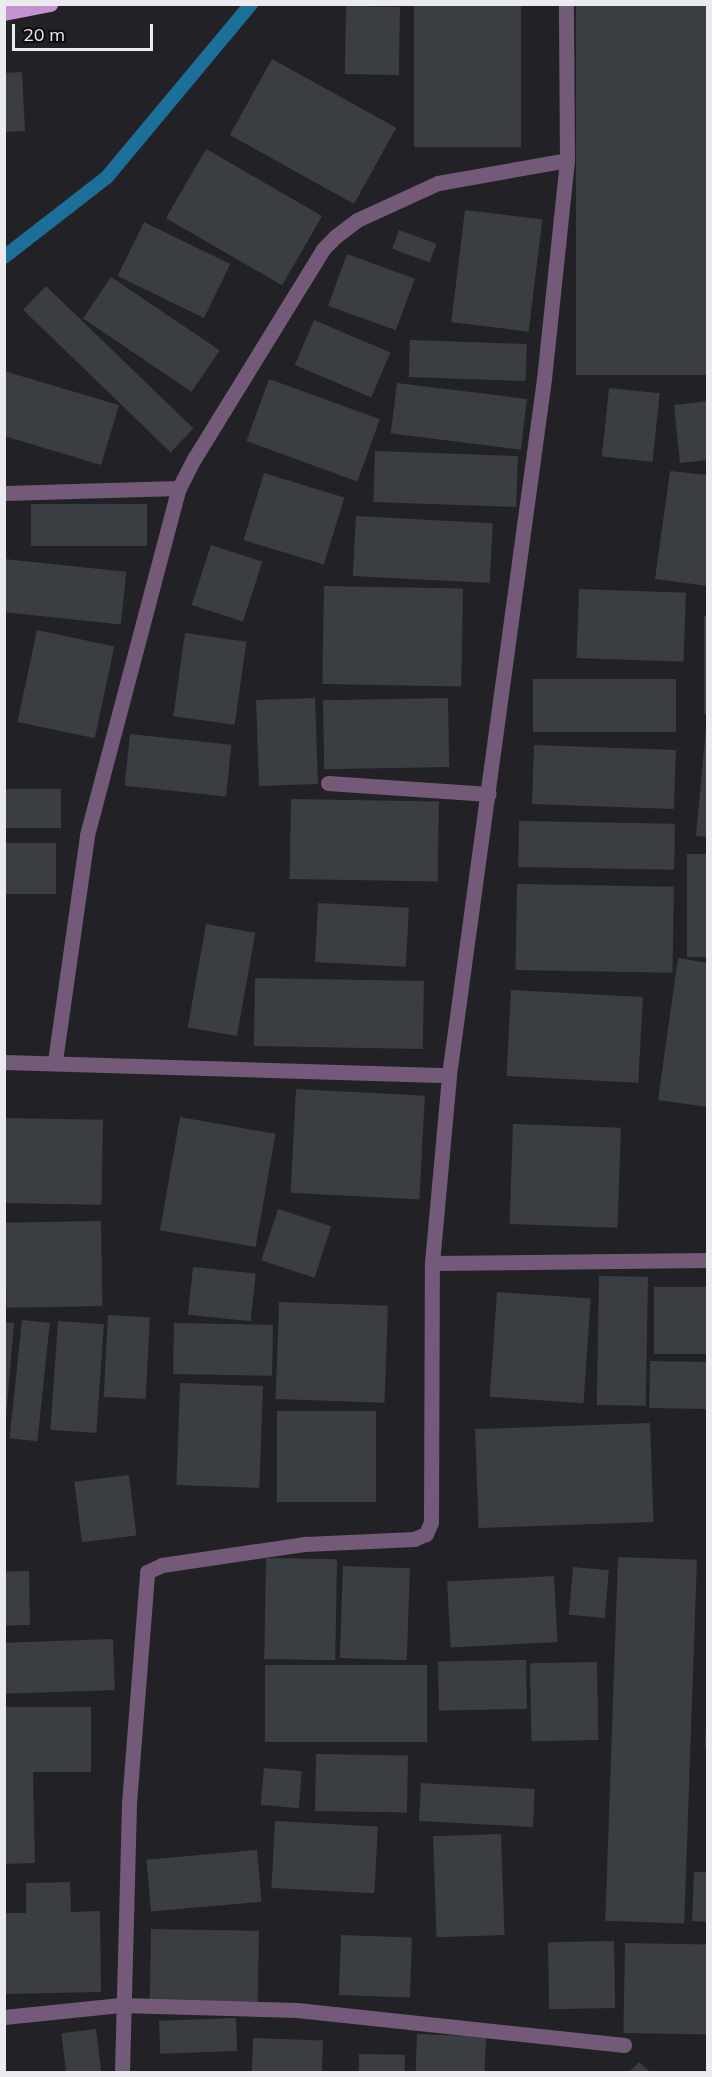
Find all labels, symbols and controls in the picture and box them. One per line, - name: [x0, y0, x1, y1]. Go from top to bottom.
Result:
- scale bar: [15, 12, 156, 50]
- text: 20 m: [23, 23, 65, 46]

